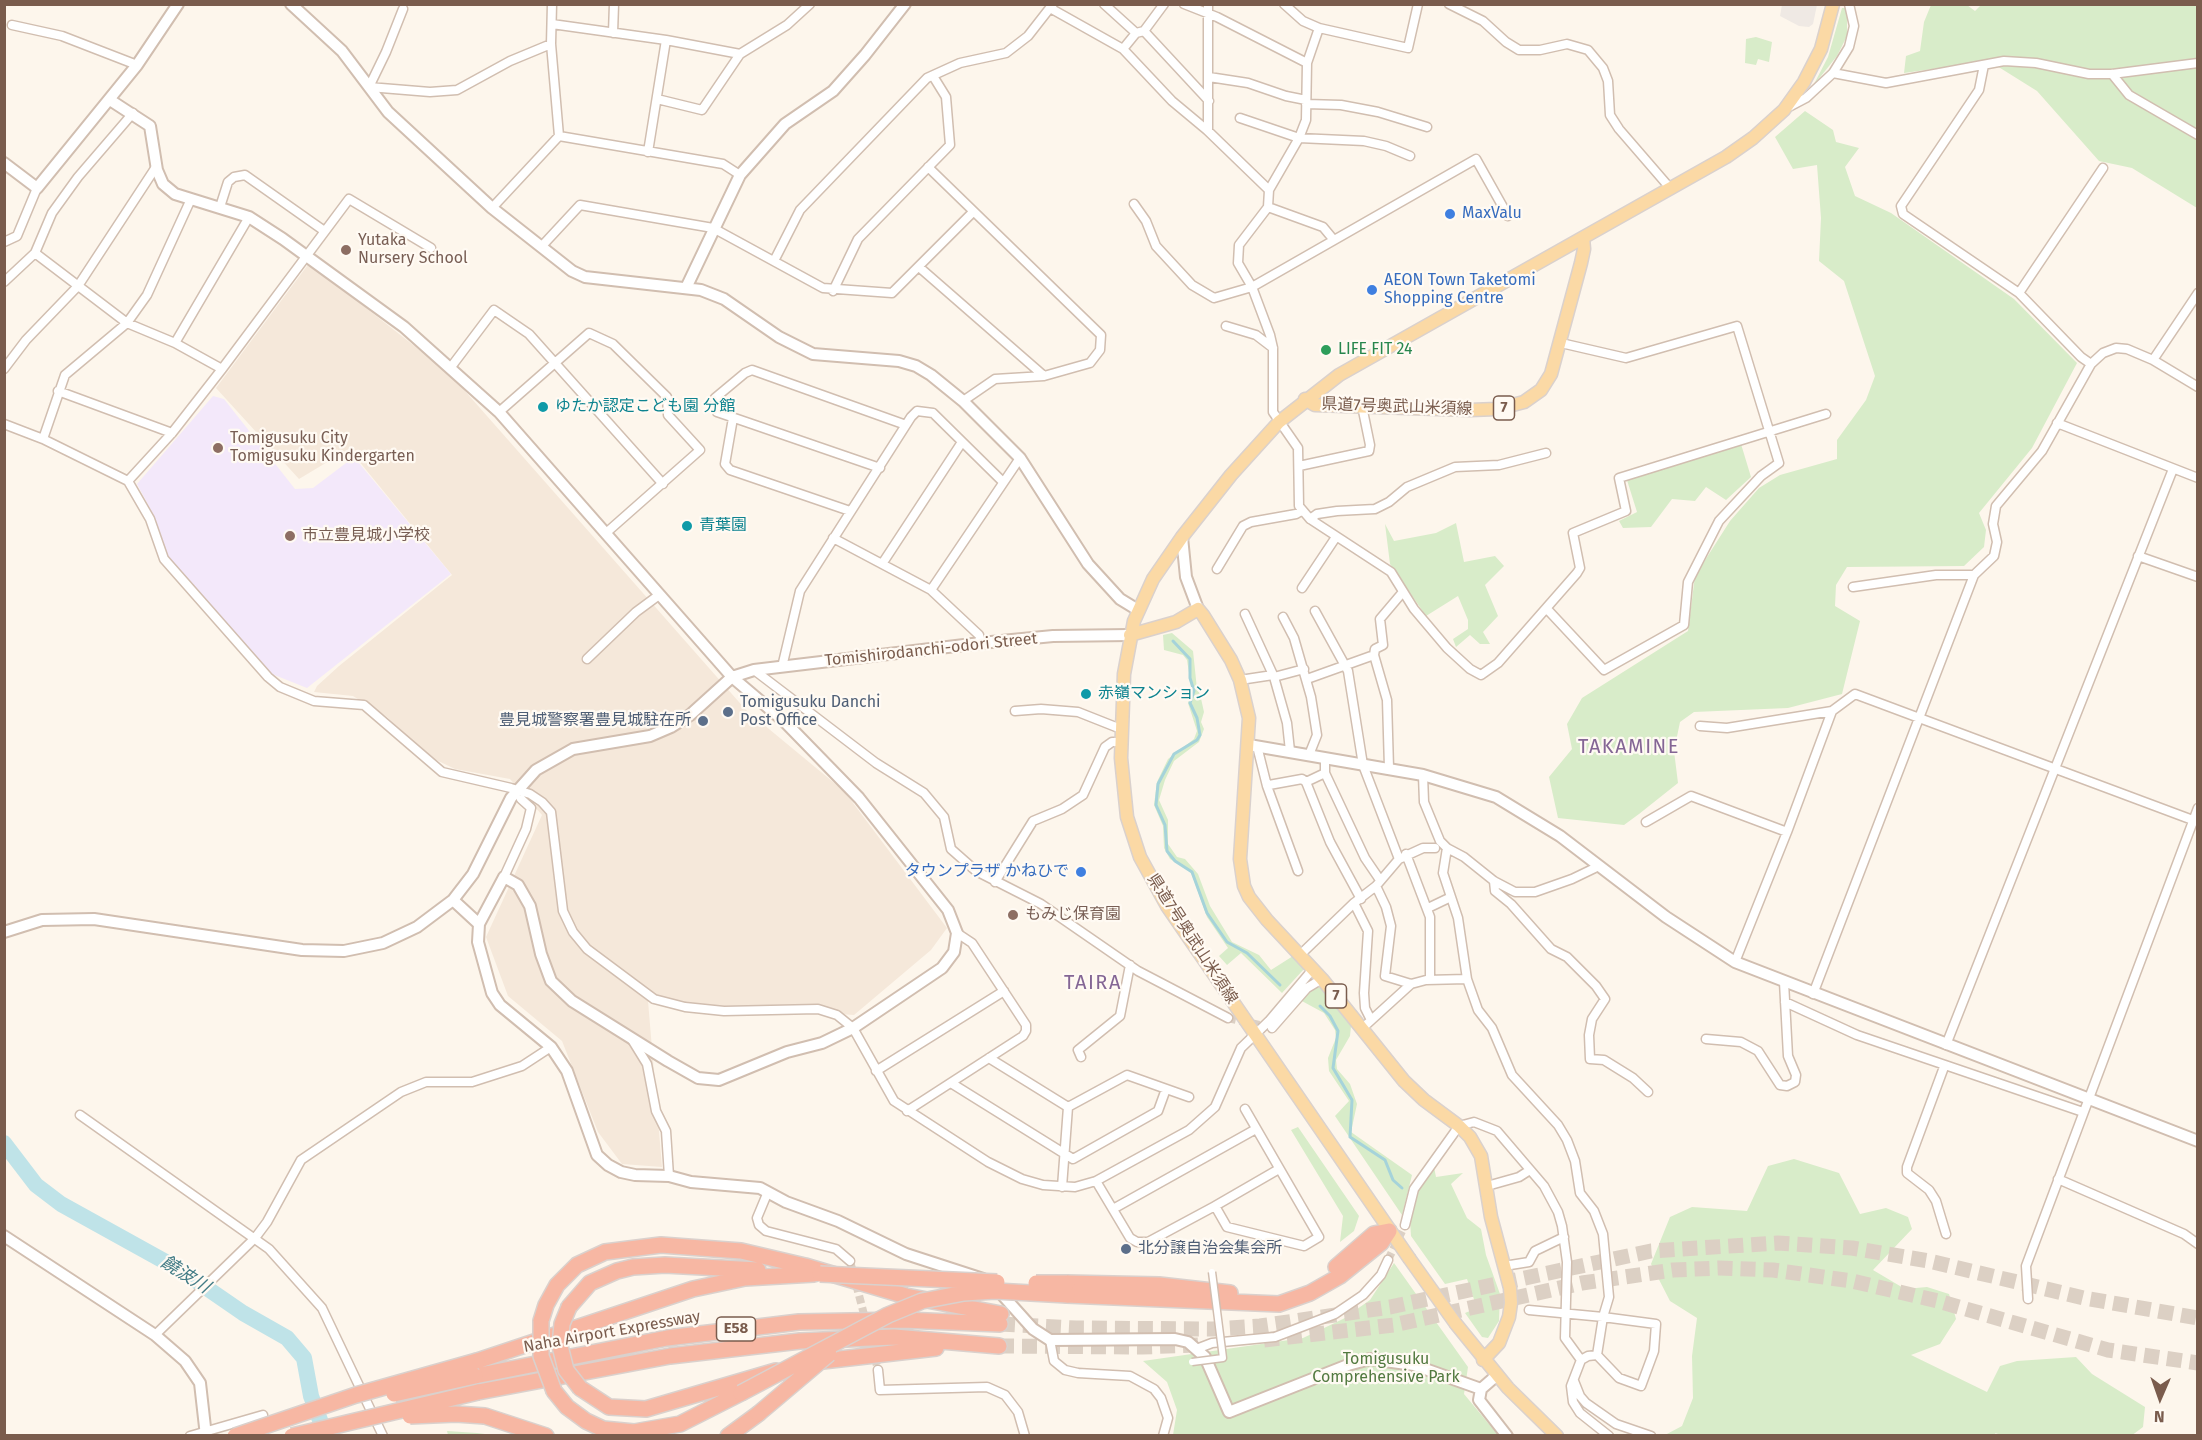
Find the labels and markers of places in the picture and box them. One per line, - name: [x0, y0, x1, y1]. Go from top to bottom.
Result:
- place label: MaxValu: [1462, 204, 1522, 224]
- marker: MaxValu: [1443, 207, 1457, 221]
- place label: Yutaka Nursery School: [358, 231, 468, 269]
- marker: Yutaka Nursery School: [339, 243, 353, 257]
- place label: AEON Town Taketomi Shopping Centre: [1384, 271, 1536, 309]
- marker: AEON Town Taketomi Shopping Centre: [1365, 283, 1379, 297]
- place label: LIFE FIT 24: [1338, 340, 1412, 360]
- marker: LIFE FIT 24: [1319, 343, 1333, 357]
- place label: ゆたか認定こども園 分館: [555, 397, 735, 417]
- marker: ゆたか認定こども園 分館: [536, 400, 550, 414]
- place label: Tomigusuku City Tomigusuku Kindergarten: [230, 429, 415, 467]
- marker: Tomigusuku City Tomigusuku Kindergarten: [211, 441, 225, 455]
- place label: 青葉園: [699, 516, 747, 536]
- marker: 青葉園: [680, 519, 694, 533]
- place label: 市立豊見城小学校: [302, 526, 430, 546]
- marker: 市立豊見城小学校: [283, 529, 297, 543]
- place label: 赤嶺マンション: [1098, 684, 1210, 704]
- marker: 赤嶺マンション: [1079, 687, 1093, 701]
- place label: Tomigusuku Danchi Post Office: [740, 693, 881, 731]
- marker: Tomigusuku Danchi Post Office: [721, 705, 735, 719]
- place label: 豊見城警察署豊見城駐在所: [499, 711, 691, 731]
- marker: 豊見城警察署豊見城駐在所: [696, 714, 710, 728]
- place label: タウンプラザ かねひで: [905, 862, 1069, 882]
- marker: タウンプラザ かねひで: [1074, 865, 1088, 879]
- place label: もみじ保育園: [1025, 905, 1121, 925]
- marker: もみじ保育園: [1006, 908, 1020, 922]
- place label: 北分譲自治会集会所: [1138, 1239, 1282, 1259]
- marker: 北分譲自治会集会所: [1119, 1242, 1133, 1256]

